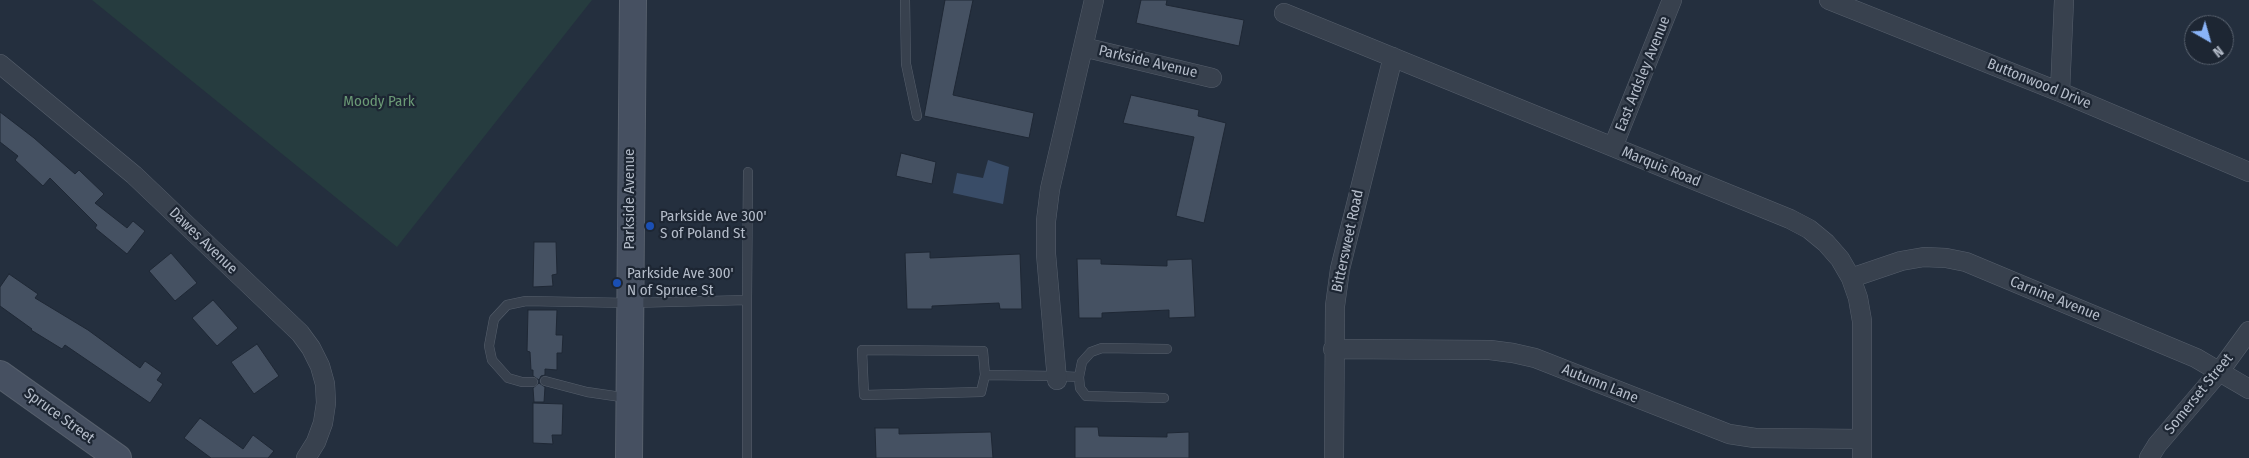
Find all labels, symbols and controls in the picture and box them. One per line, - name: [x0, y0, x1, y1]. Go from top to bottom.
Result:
- street label: East Ardsley Avenue: [1612, 14, 1674, 134]
- north arrow: [2184, 15, 2234, 65]
- street label: Parkside Avenue: [1097, 42, 1199, 82]
- text: N: [2209, 42, 2226, 61]
- street label: Buttonwood Drive: [1984, 55, 2094, 113]
- park label: Moody Park: [343, 93, 415, 111]
- street label: Marquis Road: [1619, 143, 1703, 191]
- street label: Parkside Avenue: [621, 149, 639, 249]
- street label: Bittersweet Road: [1328, 188, 1368, 294]
- street label: Dawes Avenue: [165, 204, 241, 278]
- place label: Parkside Ave 300' S of Poland St: [660, 208, 766, 243]
- marker: Parkside Ave 300' S of Poland St: [644, 220, 656, 232]
- place label: Parkside Ave 300' N of Spruce St: [627, 265, 733, 300]
- street label: Carnine Avenue: [2007, 273, 2103, 325]
- marker: Parkside Ave 300' N of Spruce St: [611, 277, 623, 289]
- street label: Somerset Street: [2161, 350, 2237, 438]
- street label: Autumn Lane: [1559, 361, 1641, 407]
- street label: Spruce Street: [20, 384, 98, 448]

